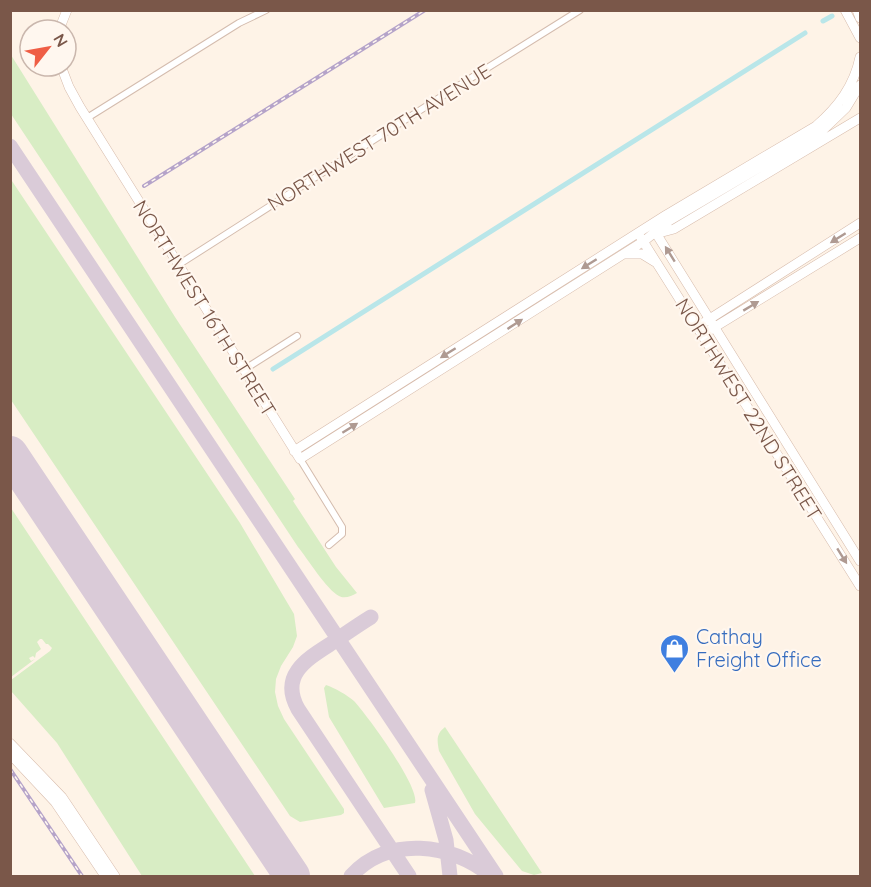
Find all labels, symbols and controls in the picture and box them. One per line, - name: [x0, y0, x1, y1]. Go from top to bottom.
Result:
- north arrow: [18, 18, 78, 78]
- text: N: [49, 30, 72, 50]
- street label: NORTHWEST 70TH AVENUE: [263, 58, 495, 216]
- street label: NORTHWEST 16TH STREET: [128, 195, 282, 421]
- one-way arrow: [830, 232, 847, 243]
- one-way arrow: [664, 246, 675, 262]
- one-way arrow: [581, 259, 597, 270]
- street label: NORTHWEST 22ND STREET: [670, 293, 828, 525]
- one-way arrow: [743, 301, 760, 311]
- one-way arrow: [506, 318, 523, 329]
- one-way arrow: [440, 347, 456, 358]
- one-way arrow: [341, 422, 358, 433]
- one-way arrow: [836, 548, 847, 564]
- place label: Cathay Freight Office: [696, 624, 822, 672]
- shop icon: Cathay Freight Office: [659, 632, 691, 674]

